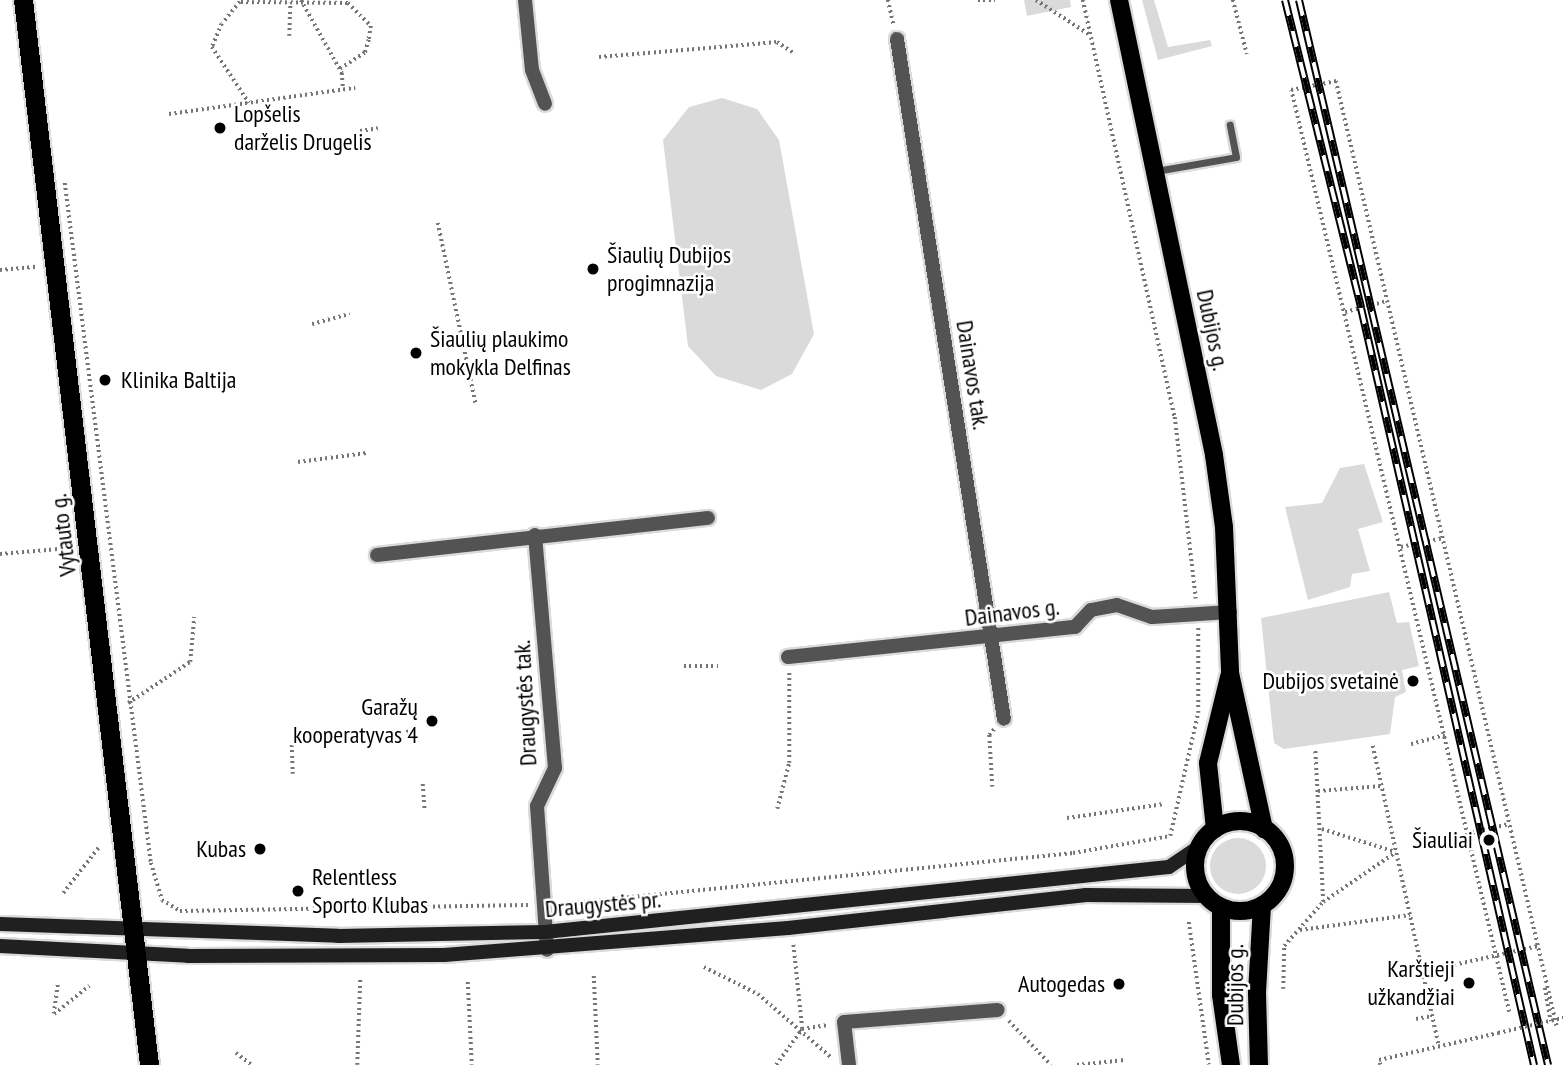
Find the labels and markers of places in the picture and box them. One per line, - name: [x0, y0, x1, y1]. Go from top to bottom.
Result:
- place label: Lopšelis darželis Drugelis: [234, 100, 372, 156]
- marker: Lopšelis darželis Drugelis: [212, 120, 228, 136]
- place label: Šiaulių Dubijos progimnazija: [607, 241, 731, 297]
- marker: Šiaulių Dubijos progimnazija: [585, 261, 601, 277]
- place label: Šiaulių plaukimo mokykla Delfinas: [430, 325, 571, 381]
- marker: Šiaulių plaukimo mokykla Delfinas: [408, 345, 424, 361]
- place label: Klinika Baltija: [121, 366, 236, 394]
- marker: Klinika Baltija: [95, 370, 115, 390]
- place label: Dubijos svetainė: [1262, 667, 1399, 695]
- marker: Dubijos svetainė: [1405, 673, 1421, 689]
- place label: Garažų kooperatyvas 4: [293, 693, 418, 749]
- marker: Garažų kooperatyvas 4: [424, 713, 440, 729]
- place label: Šiauliai: [1412, 826, 1473, 854]
- marker: Šiauliai: [1479, 830, 1499, 850]
- place label: Kubas: [196, 835, 246, 863]
- marker: Kubas: [252, 841, 268, 857]
- place label: Relentless Sporto Klubas: [312, 863, 428, 919]
- marker: Relentless Sporto Klubas: [290, 883, 306, 899]
- place label: Karštieji užkandžiai: [1367, 955, 1455, 1011]
- place label: Autogedas: [1018, 970, 1105, 998]
- marker: Karštieji užkandžiai: [1461, 975, 1477, 991]
- marker: Autogedas: [1111, 976, 1127, 992]

